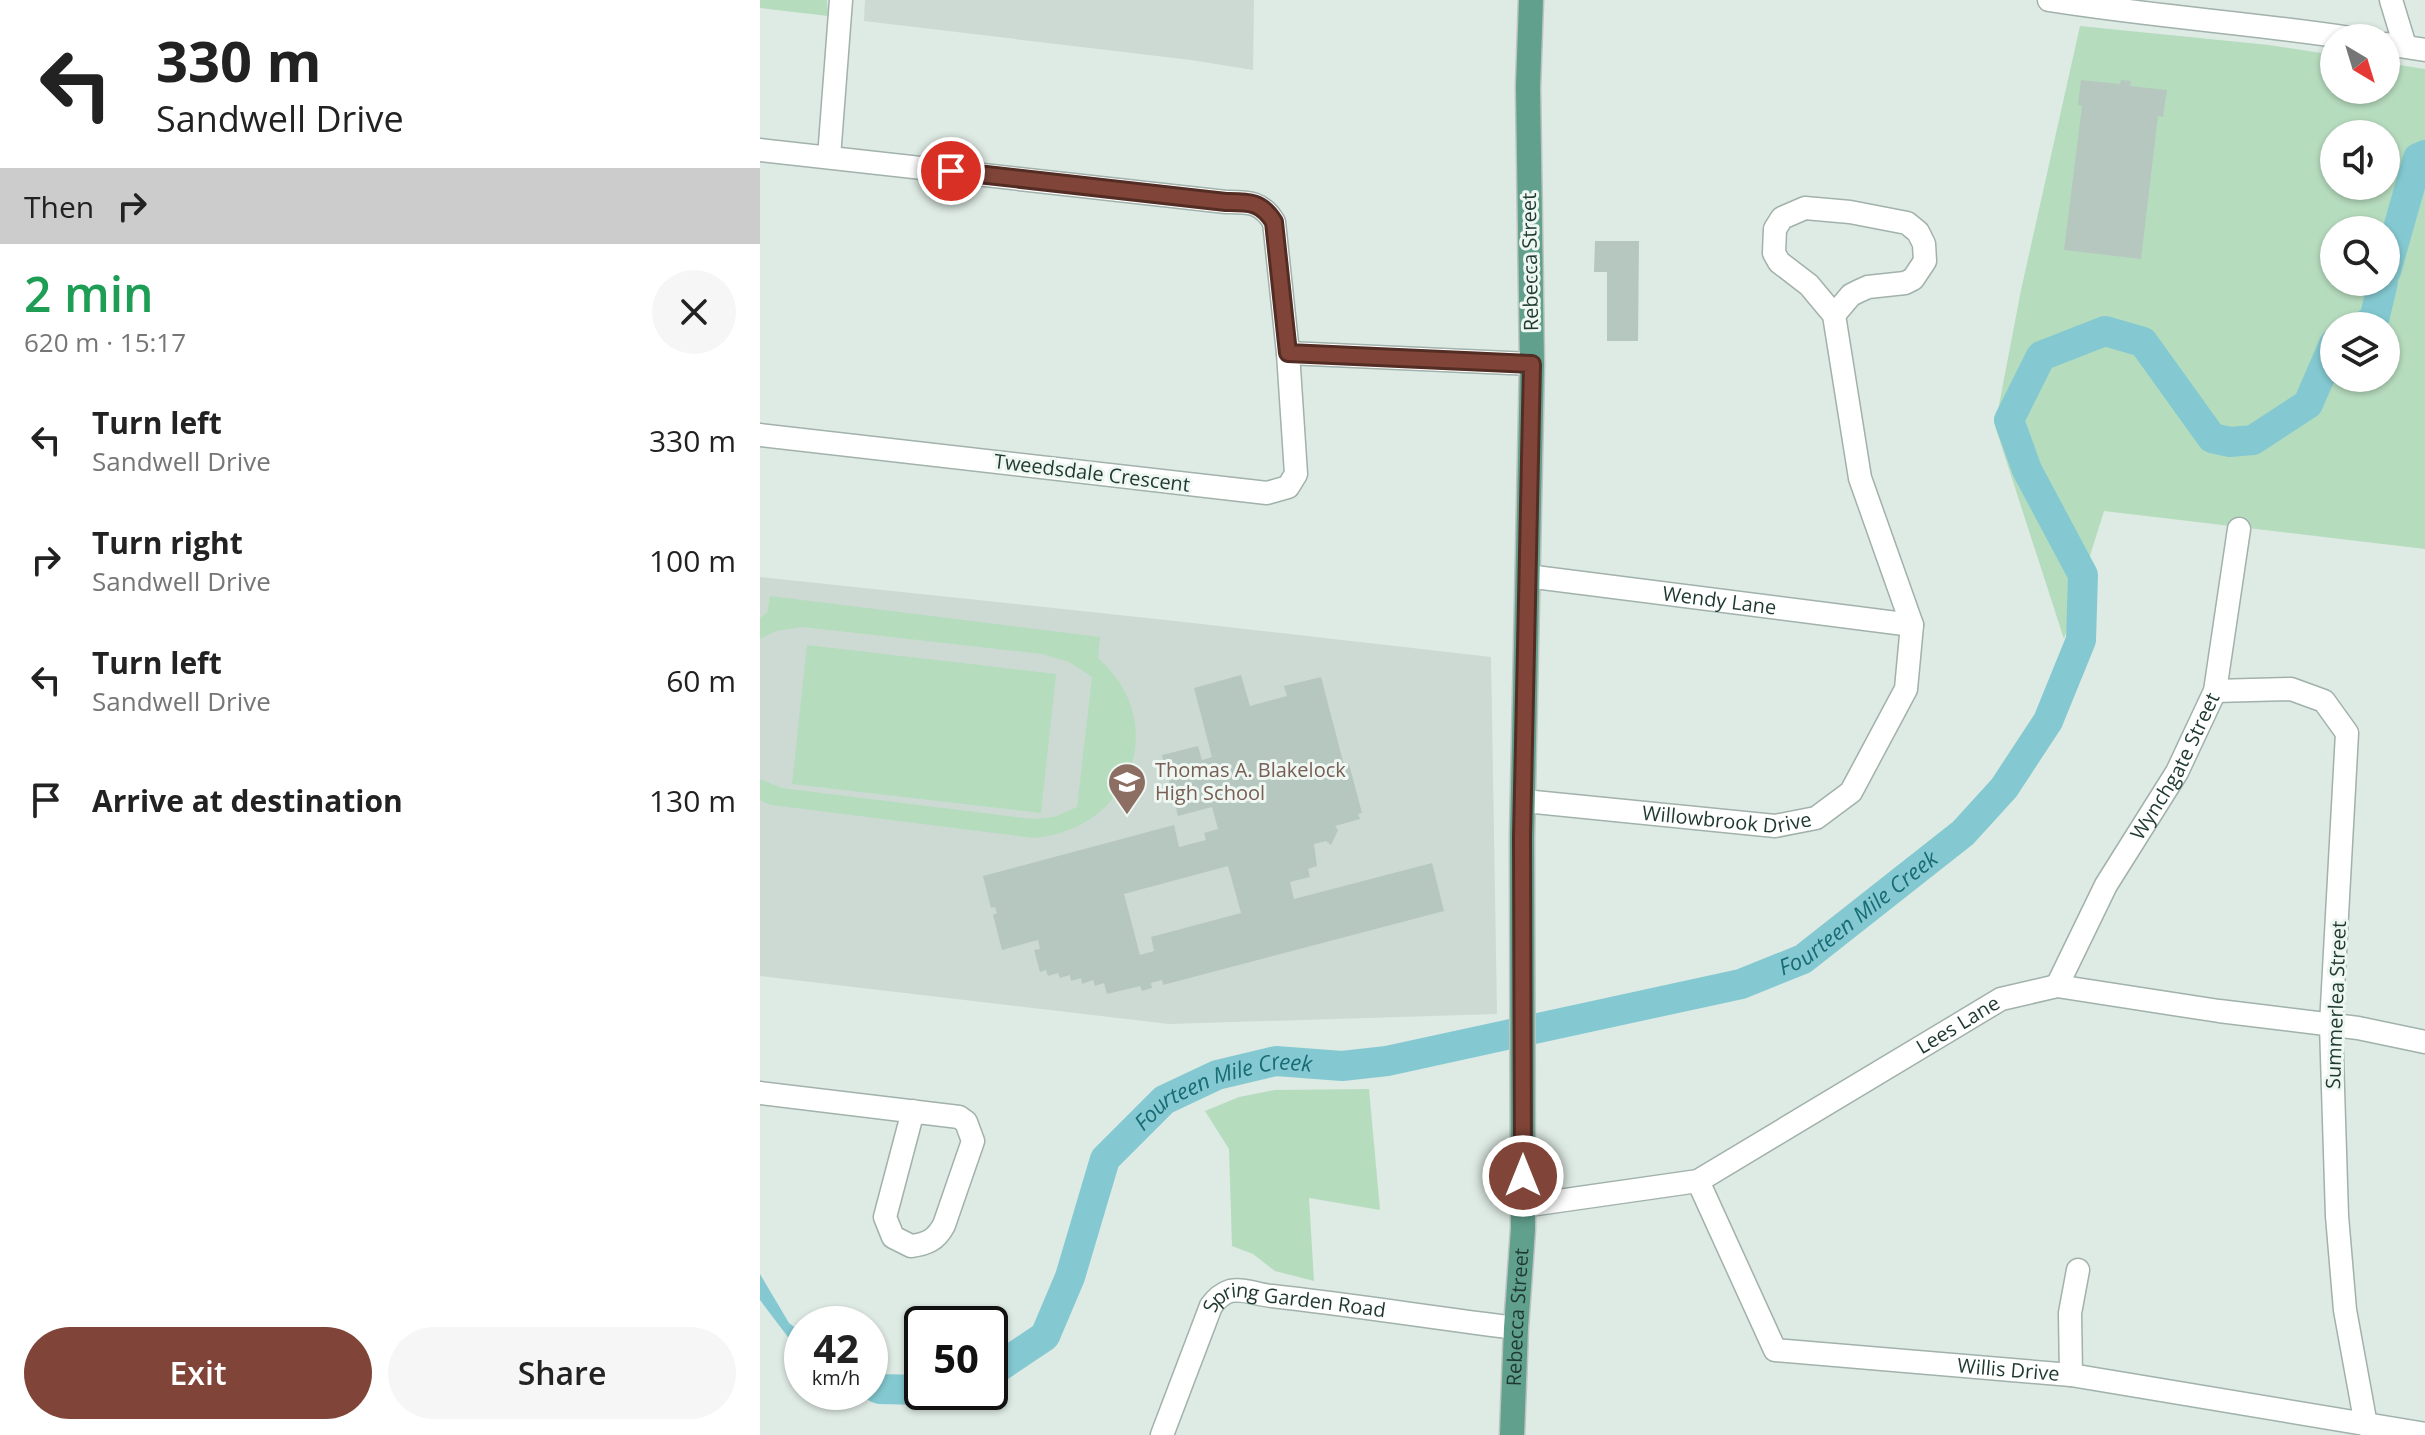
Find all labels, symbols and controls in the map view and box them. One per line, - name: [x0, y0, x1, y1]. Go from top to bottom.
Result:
- text: 330 m: [156, 22, 322, 98]
- north arrow: [2320, 24, 2400, 104]
- map controls: [2320, 24, 2400, 392]
- icon: left: [24, 32, 128, 136]
- text: Sandwell Drive: [156, 94, 404, 143]
- button: sound: [2320, 120, 2400, 200]
- pin: [917, 137, 985, 205]
- icon: arrive: [929, 149, 973, 193]
- icon: right: [110, 184, 154, 228]
- text: Then: [24, 186, 94, 227]
- street label: Rebecca Street: [1515, 193, 1544, 331]
- button: search: [2320, 216, 2400, 296]
- text: 2 min: [24, 261, 154, 326]
- button: close: [652, 270, 736, 354]
- button: layers: [2320, 312, 2400, 392]
- text: 620 m · 15:17: [24, 324, 186, 360]
- text: Turn left: [92, 402, 222, 443]
- icon: left: [24, 418, 68, 462]
- text: 330 m: [649, 420, 736, 461]
- text: Sandwell Drive: [92, 443, 271, 479]
- street label: Tweedsdale Crescent: [992, 447, 1192, 498]
- text: Turn right: [92, 522, 243, 563]
- icon: right: [24, 538, 68, 582]
- text: 100 m: [649, 540, 736, 581]
- text: Sandwell Drive: [92, 563, 271, 599]
- street label: Wendy Lane: [1661, 579, 1778, 621]
- text: Turn left: [92, 642, 222, 683]
- icon: left: [24, 658, 68, 702]
- text: 60 m: [666, 660, 736, 701]
- text: Sandwell Drive: [92, 683, 271, 719]
- street label: Wynchgate Street: [2124, 688, 2225, 845]
- place label: Thomas A. Blakelock High School: [1155, 756, 1346, 806]
- school or university icon: Thomas A. Blakelock High School: [1106, 761, 1148, 816]
- icon: arrive: [24, 778, 68, 822]
- text: Arrive at destination: [92, 780, 403, 821]
- text: 130 m: [649, 780, 736, 821]
- street label: Willowbrook Drive: [1641, 799, 1814, 839]
- water label: Fourteen Mile Creek: [1774, 842, 1944, 981]
- street label: Summerlea Street: [2319, 921, 2352, 1089]
- street label: Lees Lane: [1911, 989, 2004, 1060]
- water label: Fourteen Mile Creek: [1126, 1044, 1314, 1136]
- position arrow: [1481, 1134, 1565, 1218]
- street label: Rebecca Street: [1500, 1247, 1535, 1387]
- street label: Spring Garden Road: [1196, 1276, 1387, 1323]
- speed limit sign: 50: [904, 1306, 1008, 1410]
- text: 42: [813, 1320, 859, 1375]
- button: Exit: [24, 1327, 372, 1419]
- button: Share: [388, 1327, 736, 1419]
- street label: Willis Drive: [1956, 1351, 2061, 1387]
- text: km/h: [812, 1364, 860, 1391]

